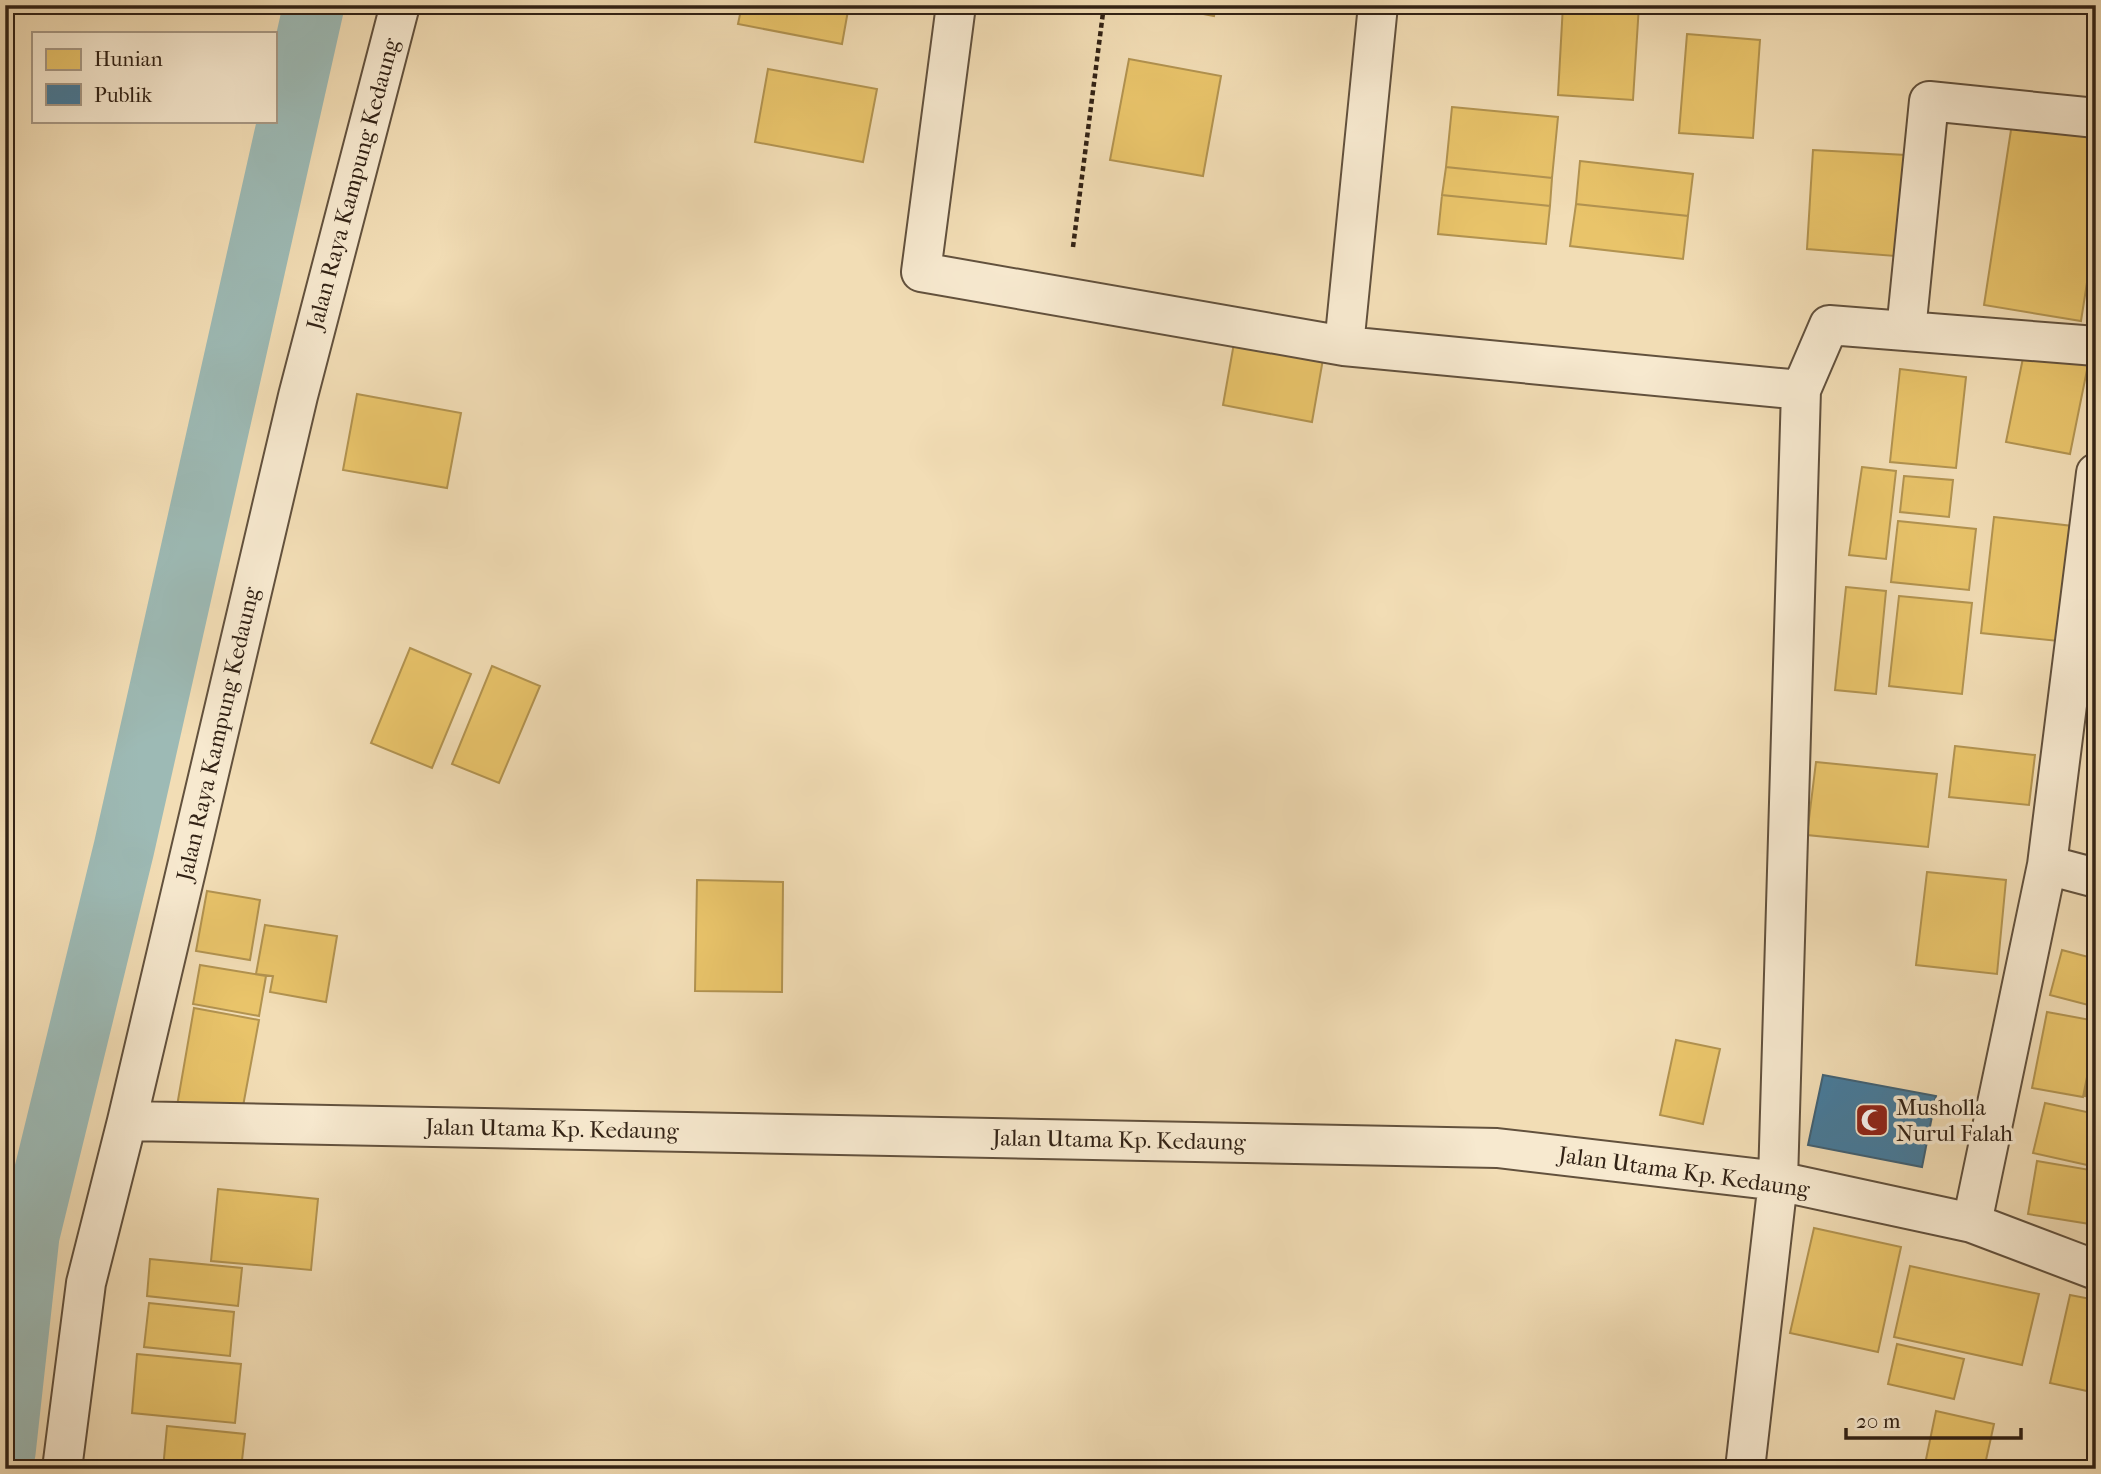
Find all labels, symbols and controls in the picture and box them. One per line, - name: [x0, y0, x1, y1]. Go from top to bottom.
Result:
- legend: [32, 32, 276, 122]
- street label: Jalan Raya Kampung Kedaung: [300, 34, 405, 335]
- text: Hunian: [94, 47, 163, 71]
- text: Publik: [94, 83, 152, 107]
- street label: Jalan Raya Kampung Kedaung: [171, 584, 265, 886]
- place label: Musholla Nurul Falah: [1896, 1094, 2013, 1147]
- mosque icon: Musholla Nurul Falah: [1853, 1101, 1891, 1139]
- street label: Jalan Utama Kp. Kedaung: [423, 1113, 680, 1145]
- street label: Jalan Utama Kp. Kedaung: [990, 1124, 1247, 1156]
- street label: Jalan Utama Kp. Kedaung: [1555, 1141, 1812, 1203]
- scale bar: [1846, 1397, 2021, 1441]
- text: 20 m: [1856, 1409, 1901, 1433]

